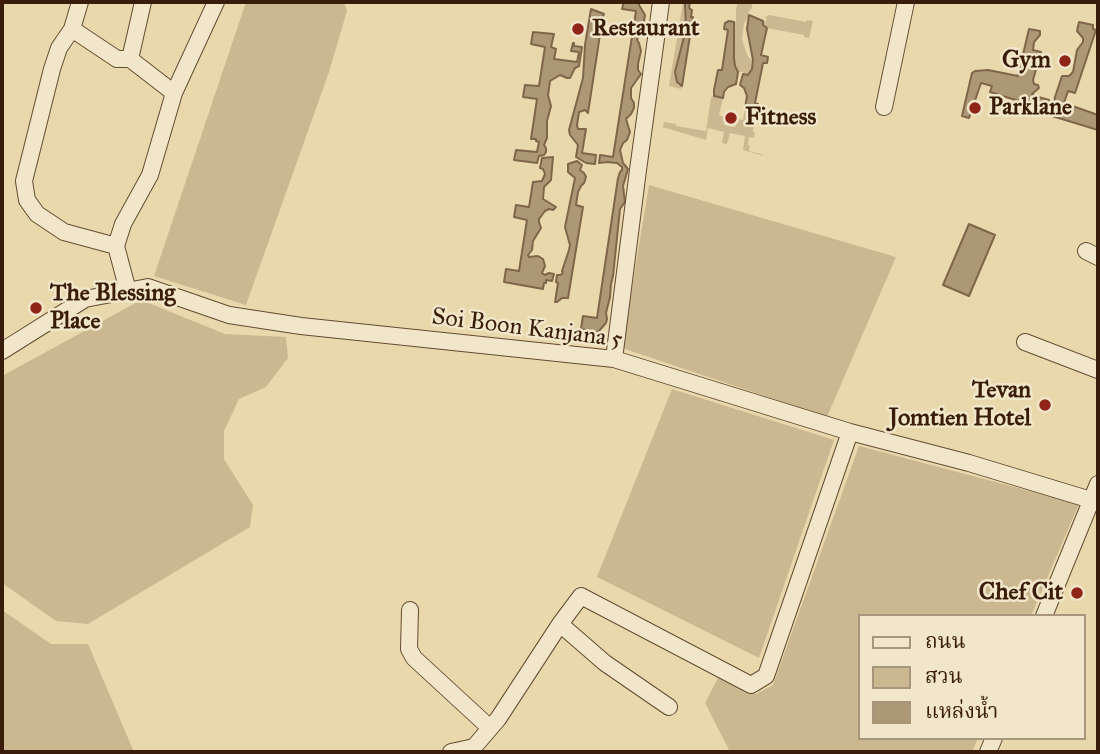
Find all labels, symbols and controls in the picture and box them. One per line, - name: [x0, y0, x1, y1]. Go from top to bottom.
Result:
- place label: Restaurant: [592, 15, 699, 43]
- marker: Restaurant: [570, 21, 586, 37]
- place label: Gym: [1002, 47, 1051, 75]
- marker: Gym: [1057, 53, 1073, 69]
- place label: Parklane: [989, 94, 1072, 122]
- marker: Parklane: [967, 100, 983, 116]
- place label: Fitness: [745, 104, 816, 132]
- marker: Fitness: [723, 110, 739, 126]
- place label: The Blessing Place: [50, 280, 175, 336]
- marker: The Blessing Place: [28, 300, 44, 316]
- street label: Soi Boon Kanjana 5: [430, 303, 624, 355]
- place label: Tevan Jomtien Hotel: [889, 377, 1031, 433]
- marker: Tevan Jomtien Hotel: [1037, 397, 1053, 413]
- place label: Chef Cit: [979, 579, 1063, 607]
- marker: Chef Cit: [1069, 585, 1085, 601]
- legend: [858, 614, 1086, 740]
- text: ถนน: [925, 628, 966, 654]
- text: สวน: [925, 663, 963, 689]
- text: แหล่งน้ำ: [925, 698, 998, 724]

